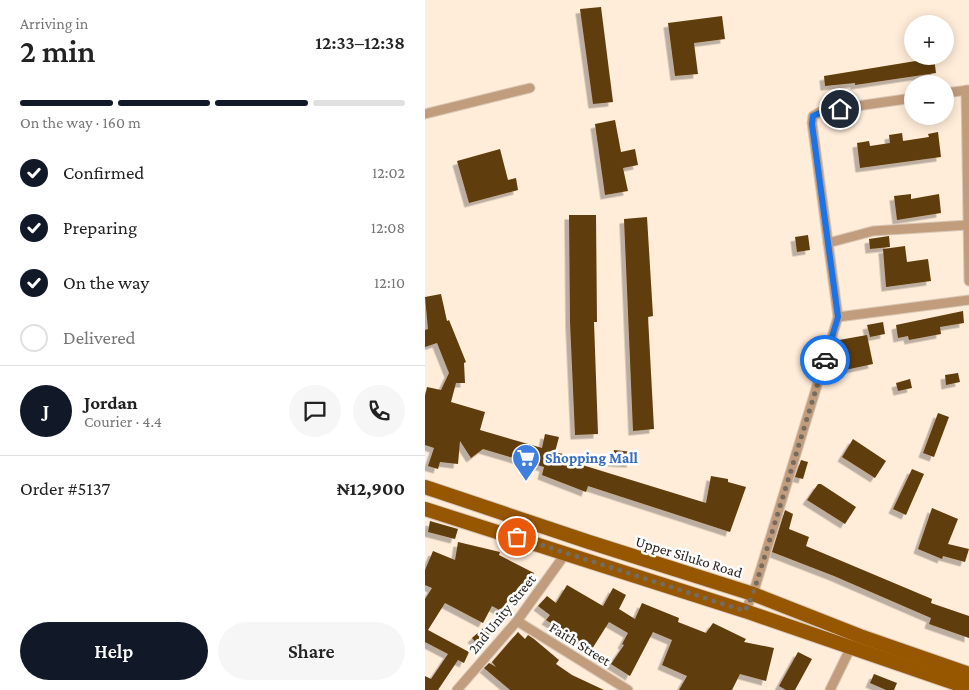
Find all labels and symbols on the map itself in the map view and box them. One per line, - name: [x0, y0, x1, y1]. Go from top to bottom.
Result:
- pin: [819, 88, 861, 130]
- courier: [800, 335, 850, 385]
- supermarket icon: Shopping Mall: [511, 443, 541, 482]
- place label: Shopping Mall: [545, 450, 639, 466]
- pin: [496, 516, 538, 558]
- street label: Upper Siluko Road: [633, 533, 744, 582]
- street label: 2nd Unity Street: [465, 570, 540, 657]
- street label: Faith Street: [547, 619, 614, 670]

